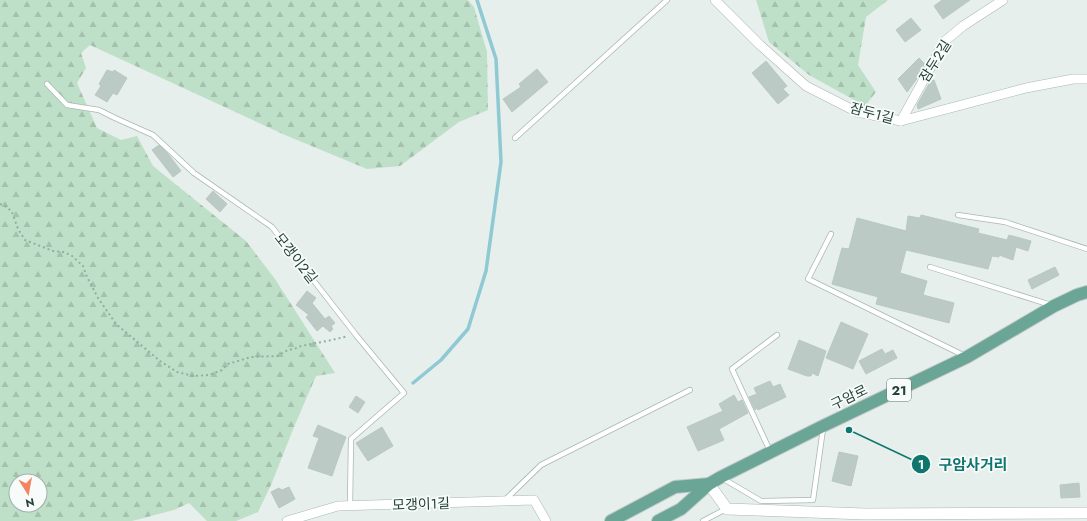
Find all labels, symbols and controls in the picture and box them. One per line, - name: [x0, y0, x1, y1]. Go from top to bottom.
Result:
- street label: 잠두2길: [914, 36, 956, 86]
- street label: 잠두1길: [848, 98, 896, 128]
- street label: 모갱이2길: [270, 228, 322, 288]
- street label: 구암로: [827, 379, 871, 414]
- road number: 21: [887, 379, 911, 401]
- callout: 구암사거리: [911, 451, 1016, 478]
- text: 구암사거리: [938, 454, 1008, 476]
- text: 1: [918, 456, 924, 474]
- north arrow: [8, 473, 48, 513]
- street label: 모갱이1길: [392, 493, 450, 515]
- text: N: [24, 494, 36, 512]

